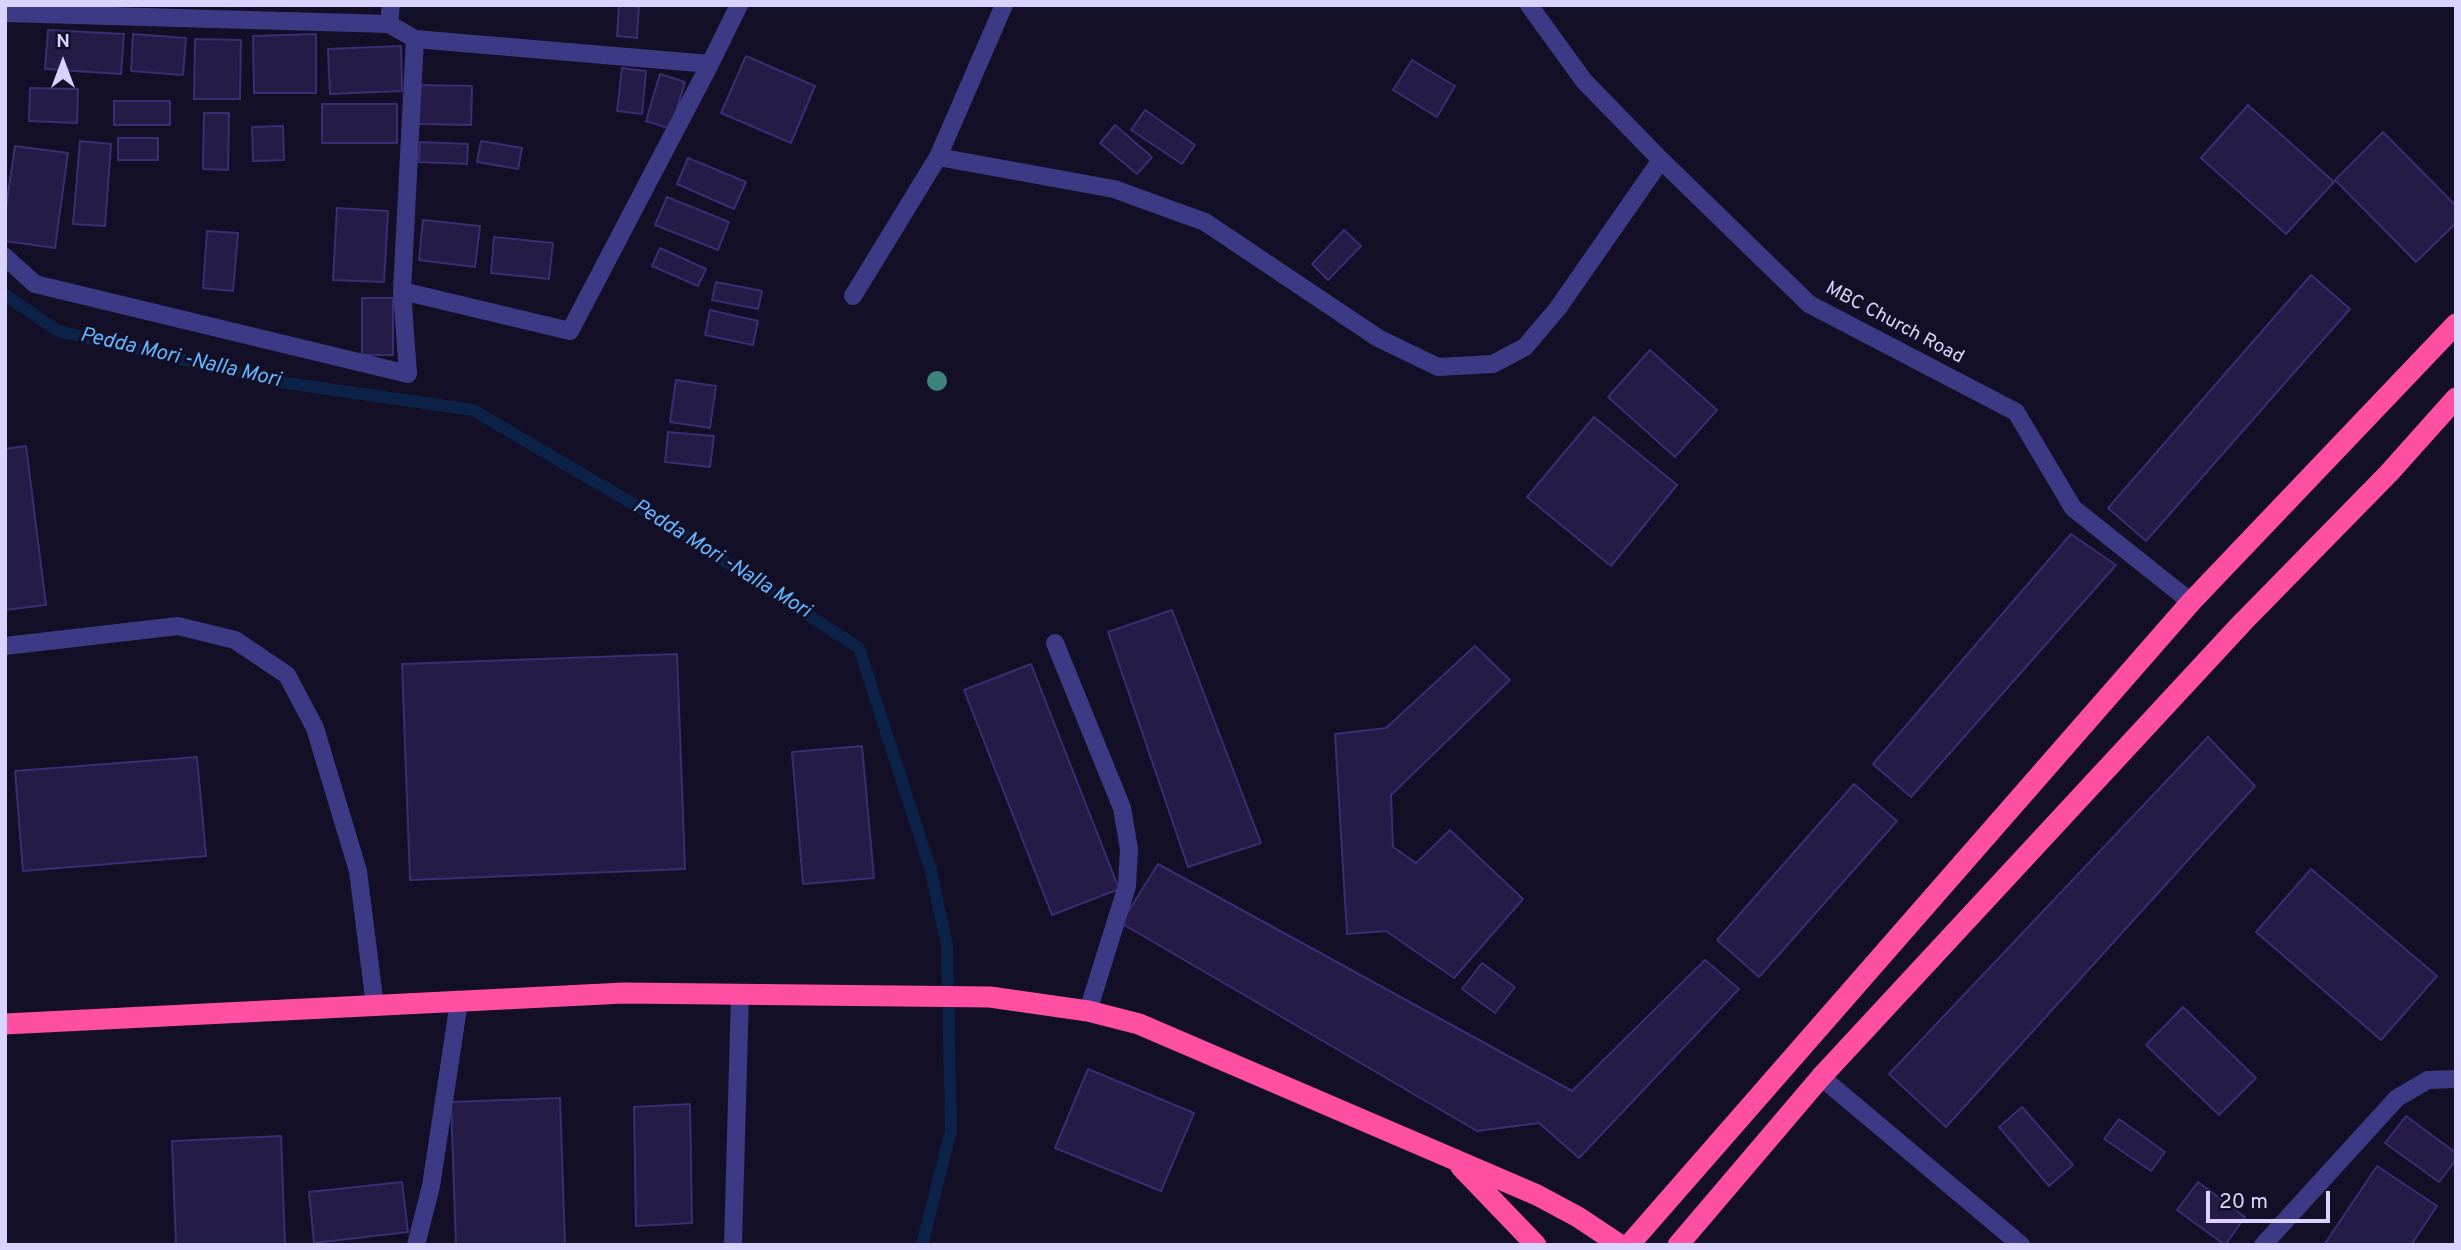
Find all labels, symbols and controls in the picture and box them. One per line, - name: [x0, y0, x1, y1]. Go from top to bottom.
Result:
- north arrow: [28, 28, 98, 98]
- text: N: [56, 30, 70, 54]
- street label: MBC Church Road: [1821, 278, 1967, 370]
- water label: Pedda Mori -Nalla Mori: [77, 324, 283, 394]
- water label: Pedda Mori -Nalla Mori: [627, 495, 815, 625]
- scale bar: [2209, 1176, 2333, 1220]
- text: 20 m: [2219, 1189, 2268, 1216]

